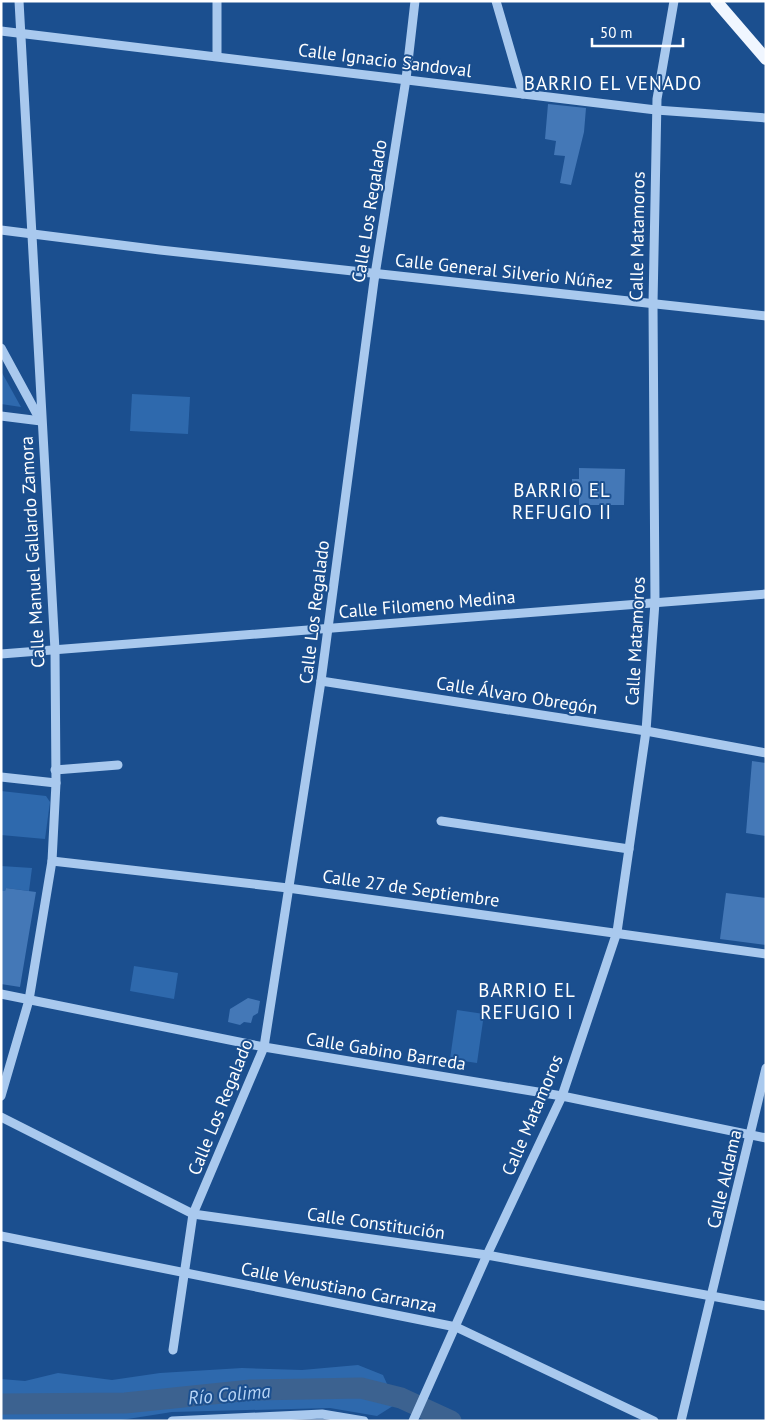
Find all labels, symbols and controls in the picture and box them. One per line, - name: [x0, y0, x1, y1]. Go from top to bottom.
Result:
- scale bar: [592, 15, 683, 47]
- text: 50 m: [600, 23, 633, 42]
- street label: Calle Ignacio Sandoval: [297, 38, 474, 82]
- district label: BARRIO EL VENADO: [524, 71, 702, 95]
- street label: Calle Los Regalado: [346, 138, 392, 284]
- street label: Calle Matamoros: [624, 171, 650, 301]
- street label: Calle General Silverio Núñez: [394, 248, 614, 294]
- street label: Calle Manuel Gallardo Zamora: [14, 435, 50, 669]
- district label: BARRIO EL REFUGIO II: [512, 478, 612, 524]
- street label: Calle Los Regalado: [294, 539, 334, 685]
- street label: Calle Matamoros: [620, 576, 650, 706]
- street label: Calle Filomeno Medina: [338, 585, 516, 623]
- street label: Calle Álvaro Obregón: [435, 671, 599, 719]
- street label: Calle 27 de Septiembre: [321, 864, 501, 912]
- district label: BARRIO EL REFUGIO I: [478, 978, 576, 1024]
- street label: Calle Gabino Barreda: [304, 1027, 468, 1075]
- street label: Calle Los Regalado: [182, 1036, 258, 1178]
- street label: Calle Matamoros: [496, 1051, 568, 1179]
- street label: Calle Aldama: [701, 1127, 747, 1231]
- street label: Calle Constitución: [305, 1202, 447, 1244]
- street label: Calle Venustiano Carranza: [239, 1257, 439, 1317]
- water label: Río Colima: [187, 1378, 272, 1410]

